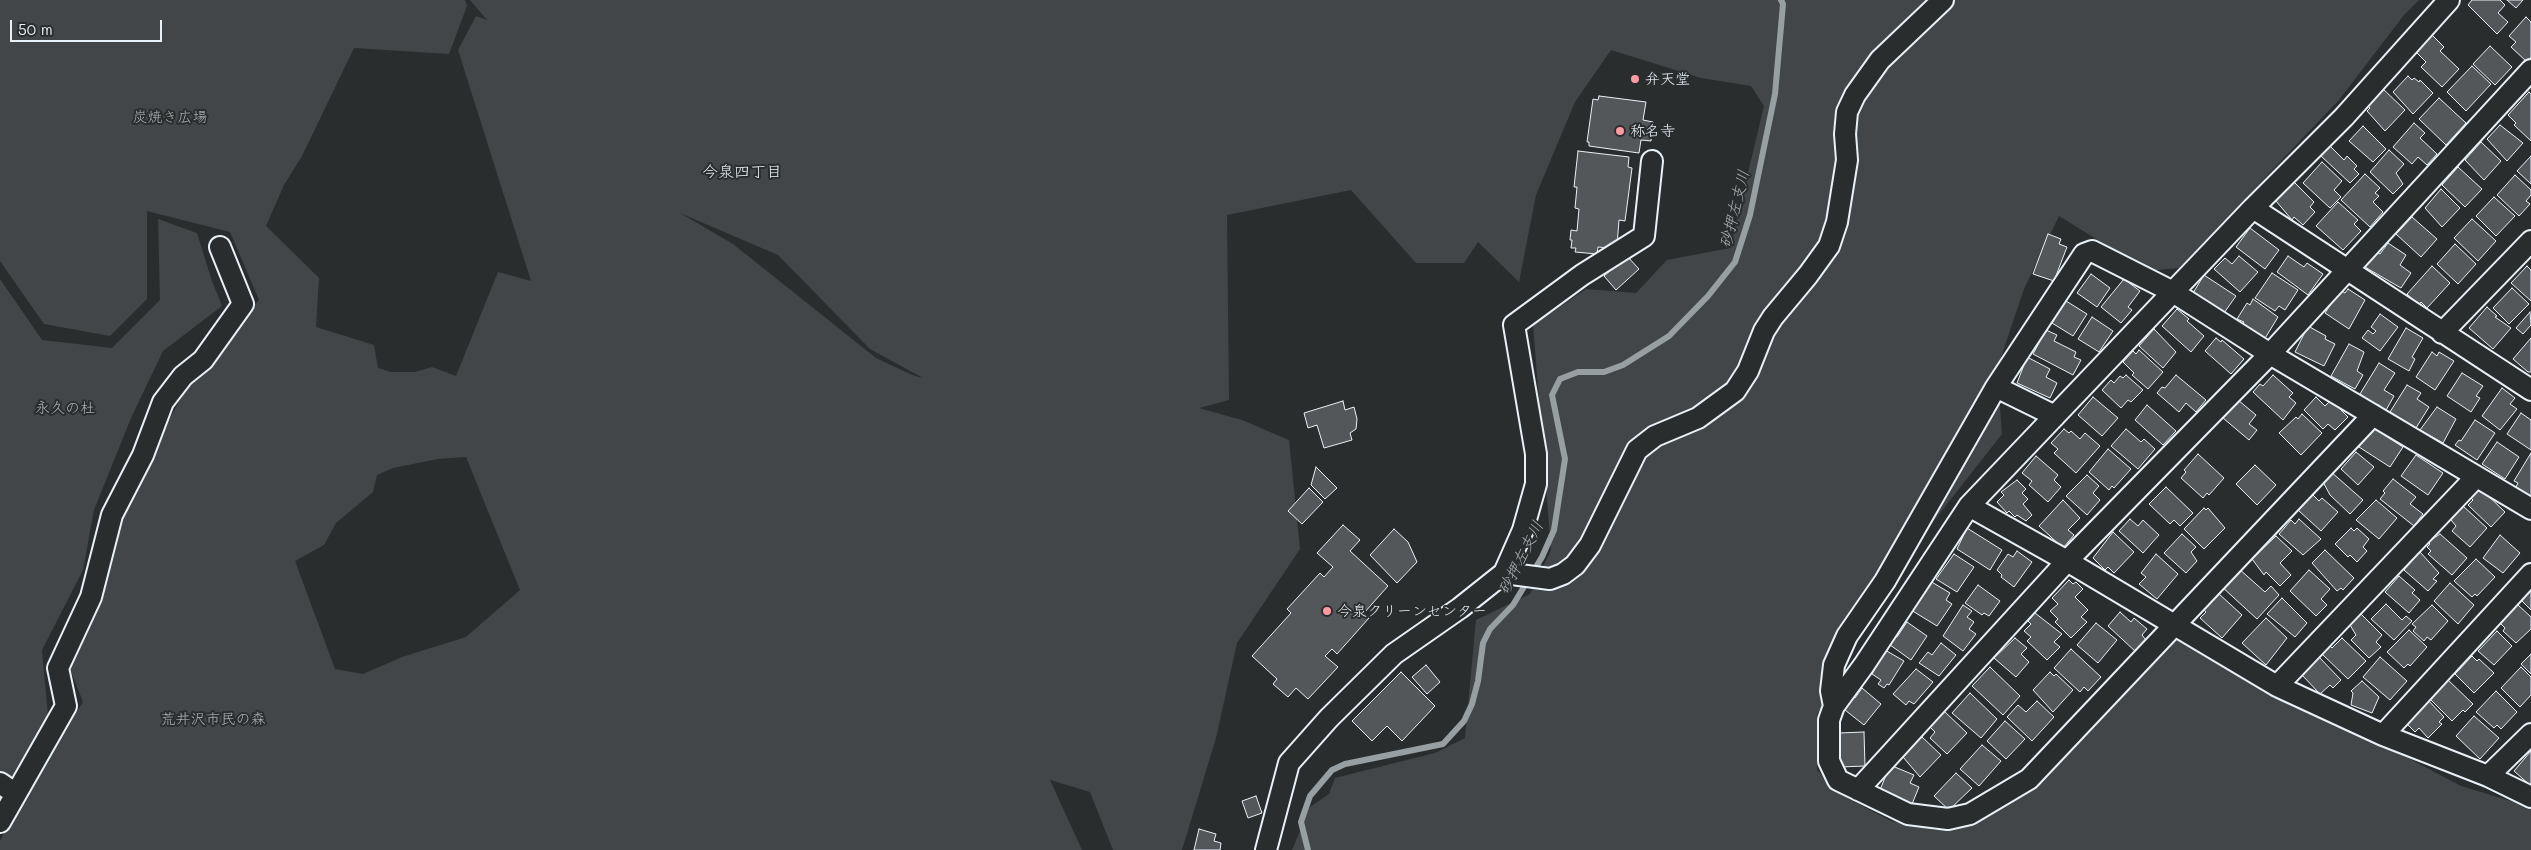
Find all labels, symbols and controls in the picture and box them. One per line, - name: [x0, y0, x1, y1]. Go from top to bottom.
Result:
- scale bar: [12, 10, 165, 42]
- text: 50 m: [18, 19, 53, 39]
- place label: 弁天堂: [1645, 70, 1690, 88]
- marker: 弁天堂: [1629, 73, 1641, 85]
- park label: 炭焼き広場: [133, 108, 207, 126]
- place label: 称名寺: [1630, 122, 1675, 140]
- marker: 称名寺: [1614, 125, 1626, 137]
- district label: 今泉四丁目: [702, 162, 782, 182]
- water label: 砂押左支川: [1716, 168, 1754, 250]
- park label: 永久の杜: [35, 399, 95, 417]
- water label: 砂押左支川: [1494, 518, 1548, 598]
- place label: 今泉クリーンセンター: [1337, 602, 1487, 620]
- marker: 今泉クリーンセンター: [1321, 605, 1333, 617]
- park label: 荒井沢市民の森: [161, 710, 265, 728]

